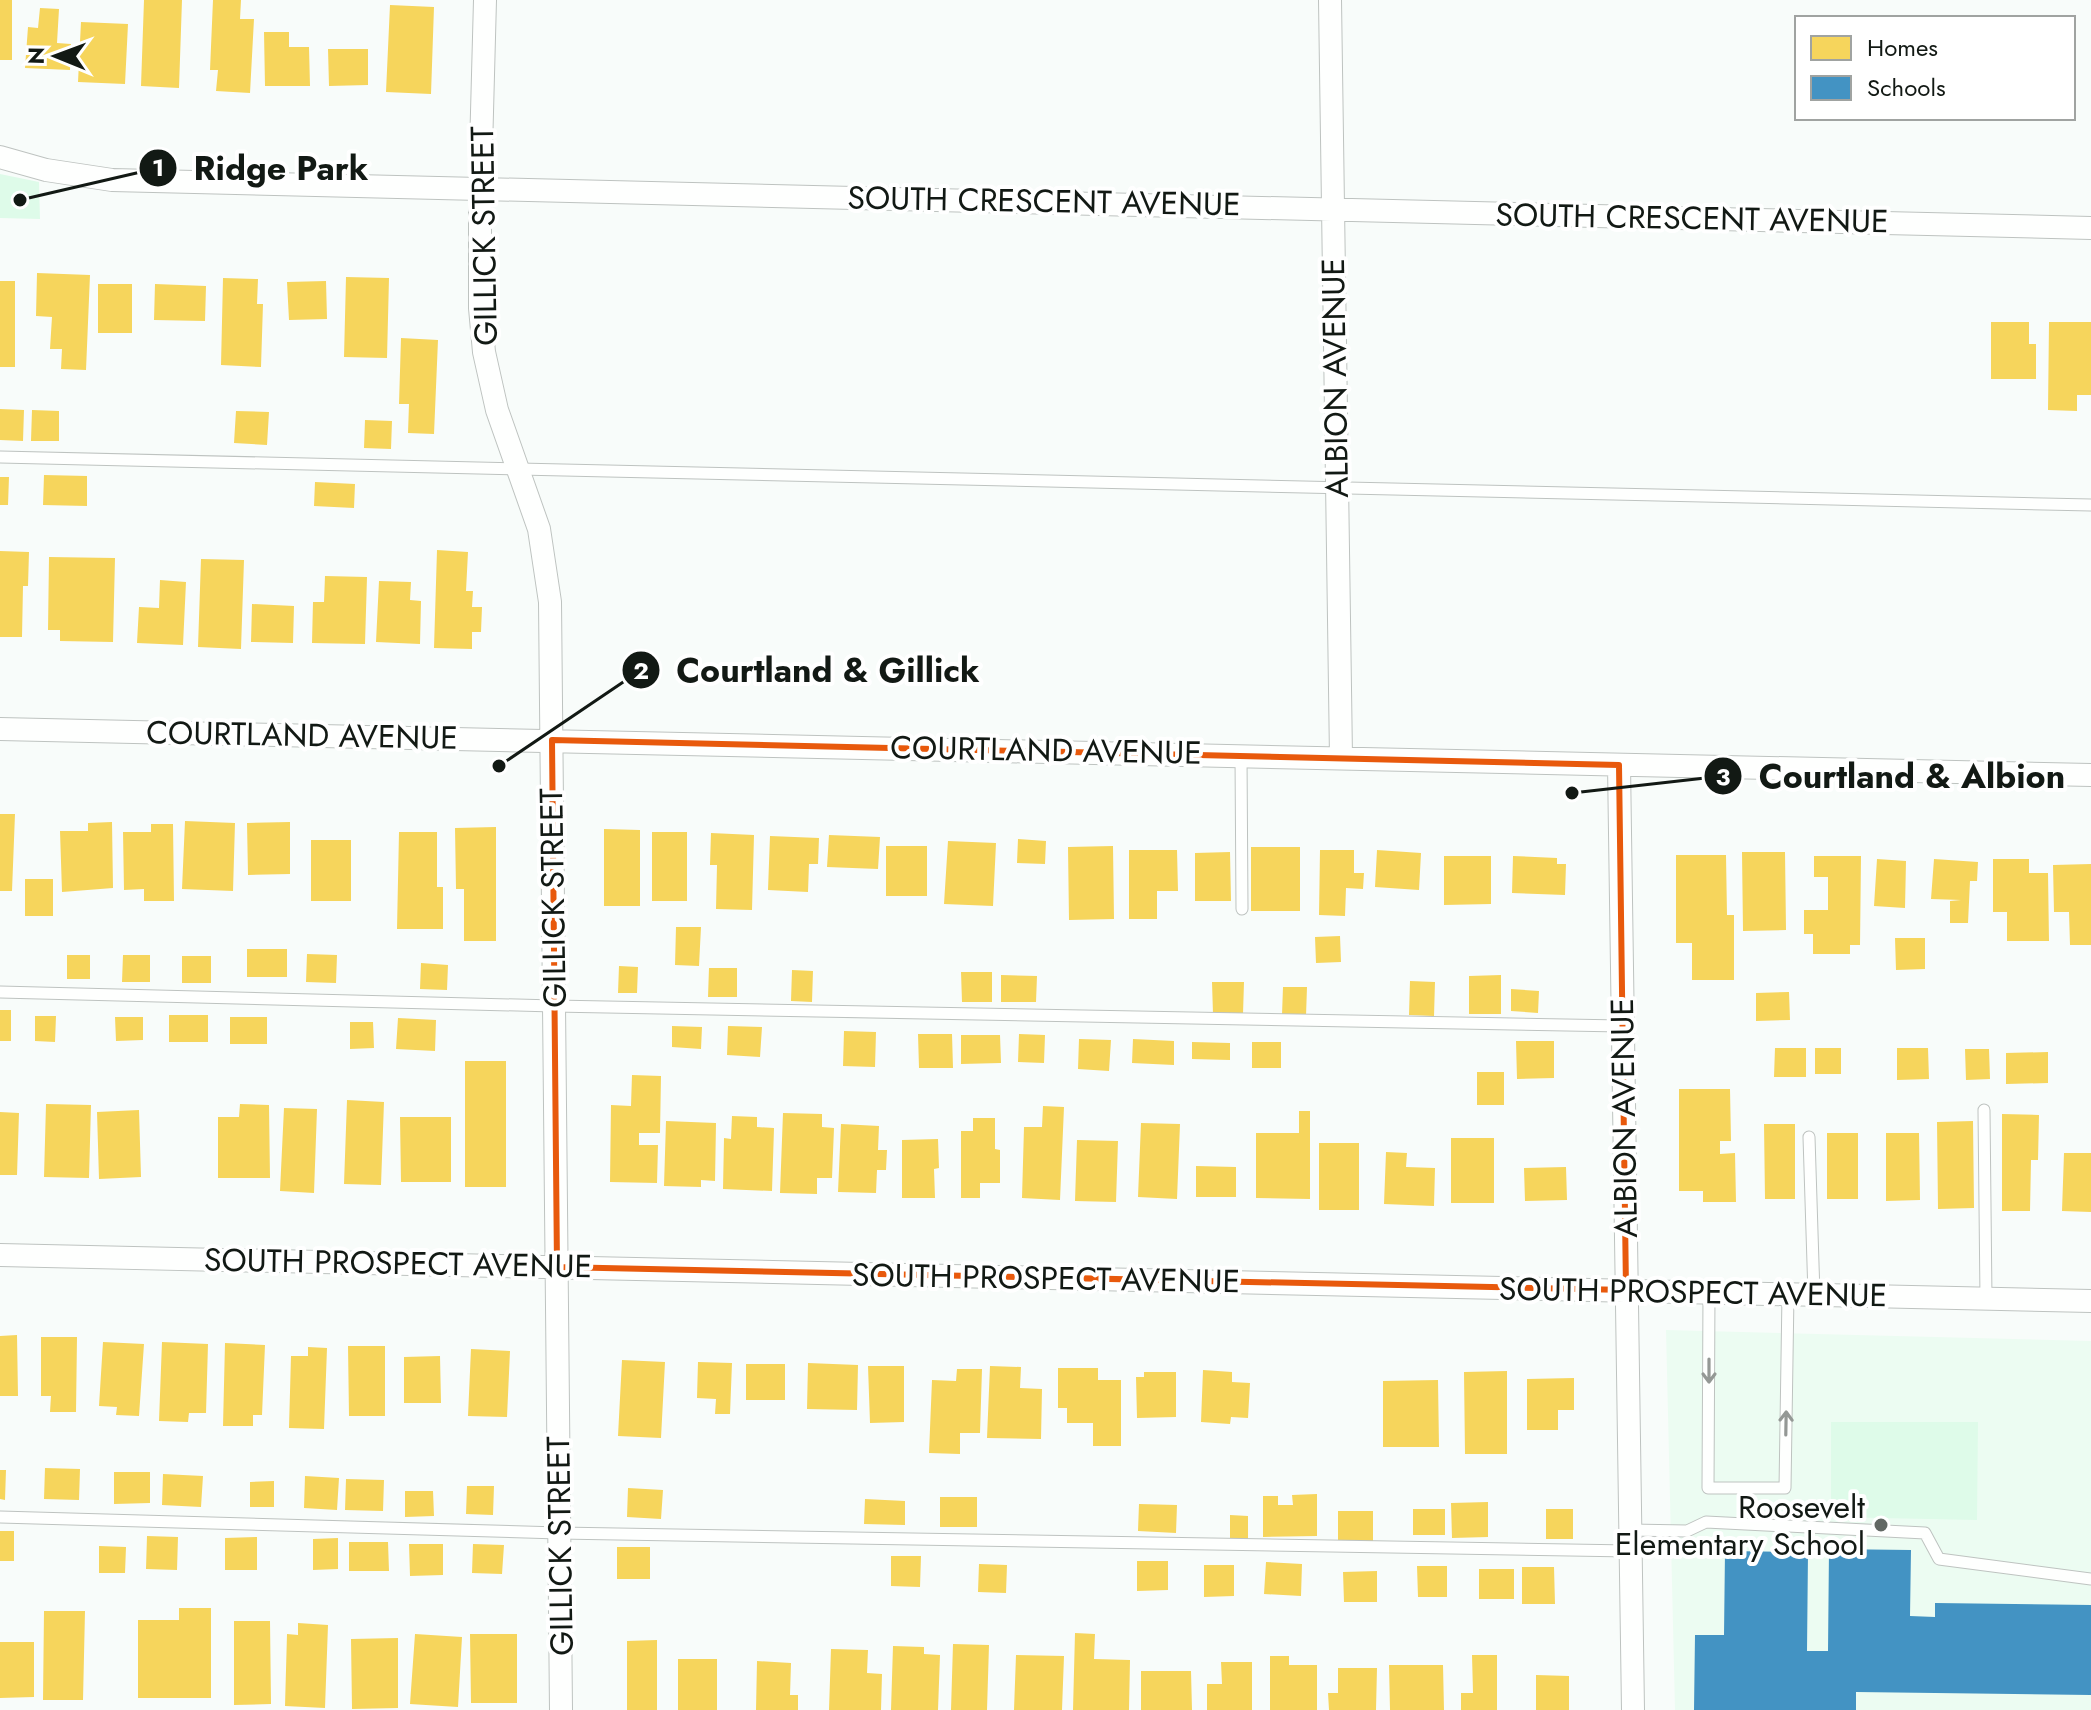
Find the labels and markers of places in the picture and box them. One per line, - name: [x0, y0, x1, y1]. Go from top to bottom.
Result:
- callout: Ridge Park: [138, 139, 384, 197]
- callout: Courtland & Gillick: [621, 641, 996, 699]
- callout: Courtland & Albion: [1703, 747, 2081, 805]
- place label: Roosevelt Elementary School: [1615, 1484, 1865, 1567]
- marker: Roosevelt Elementary School: [1872, 1516, 1890, 1534]

